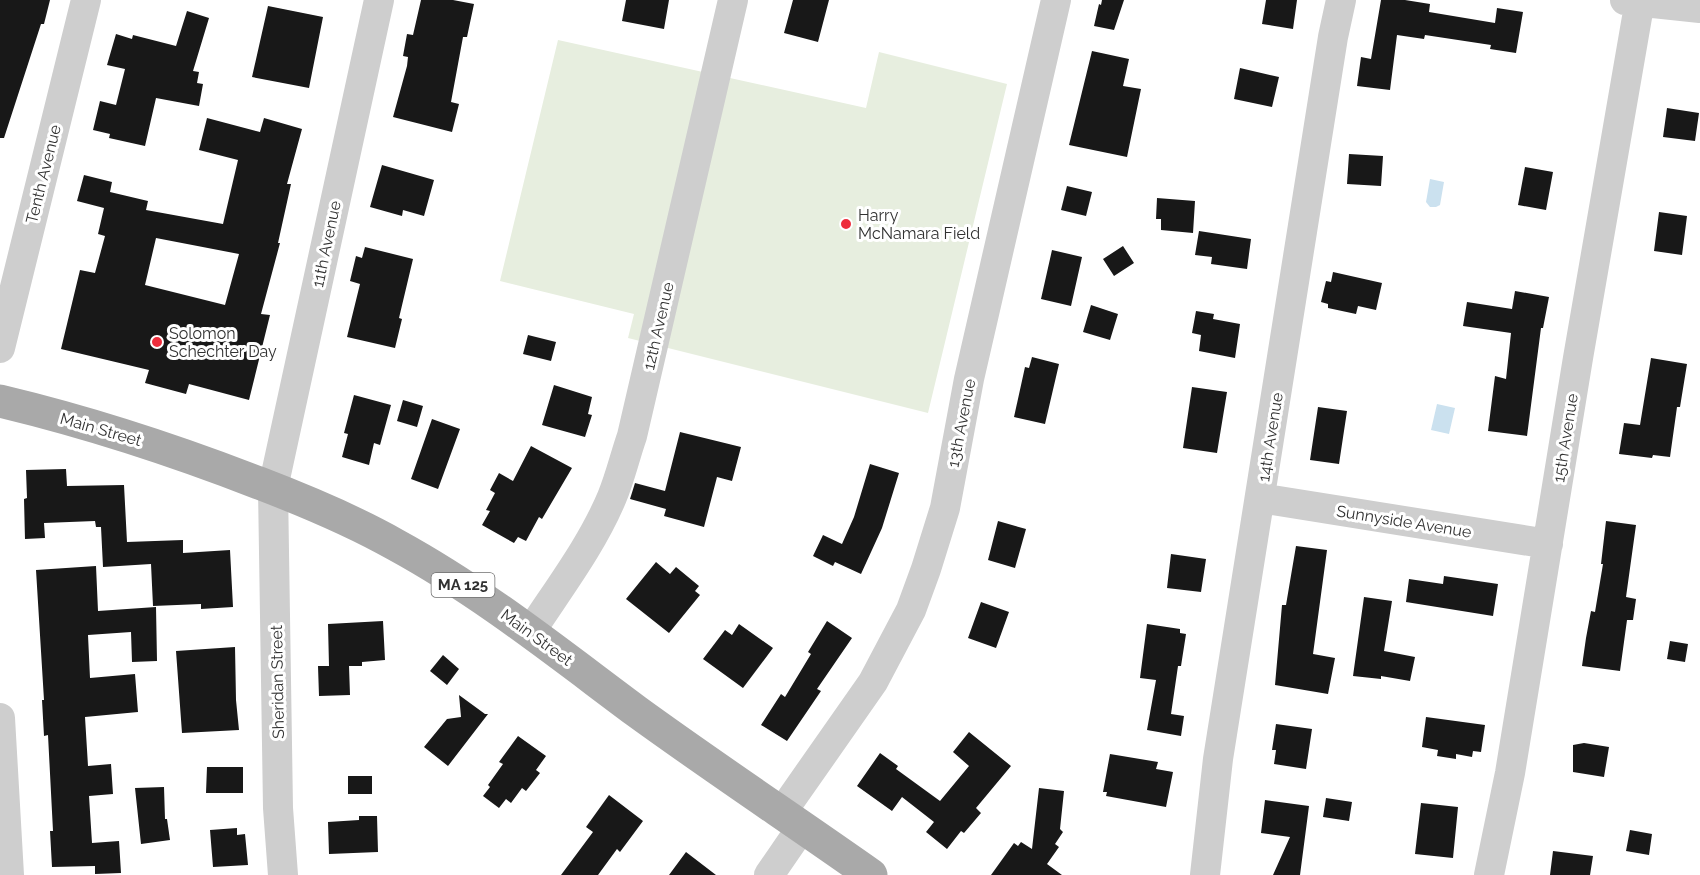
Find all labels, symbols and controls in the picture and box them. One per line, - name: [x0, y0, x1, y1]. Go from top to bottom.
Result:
- street label: Tenth Avenue: [22, 123, 65, 225]
- street label: 11th Avenue: [308, 199, 345, 289]
- place label: Harry McNamara Field: [858, 206, 980, 243]
- marker: Harry McNamara Field: [839, 217, 853, 231]
- street label: 12th Avenue: [639, 280, 678, 372]
- place label: Solomon Schechter Day: [169, 324, 277, 361]
- marker: Solomon Schechter Day: [150, 335, 164, 349]
- street label: 13th Avenue: [944, 377, 979, 469]
- street label: 14th Avenue: [1254, 391, 1287, 483]
- street label: 15th Avenue: [1549, 392, 1582, 484]
- street label: Main Street: [58, 409, 144, 450]
- street label: Sunnyside Avenue: [1335, 501, 1473, 542]
- road number: MA 125: [432, 573, 494, 597]
- street label: Main Street: [497, 605, 577, 670]
- street label: Sheridan Street: [267, 624, 288, 739]

